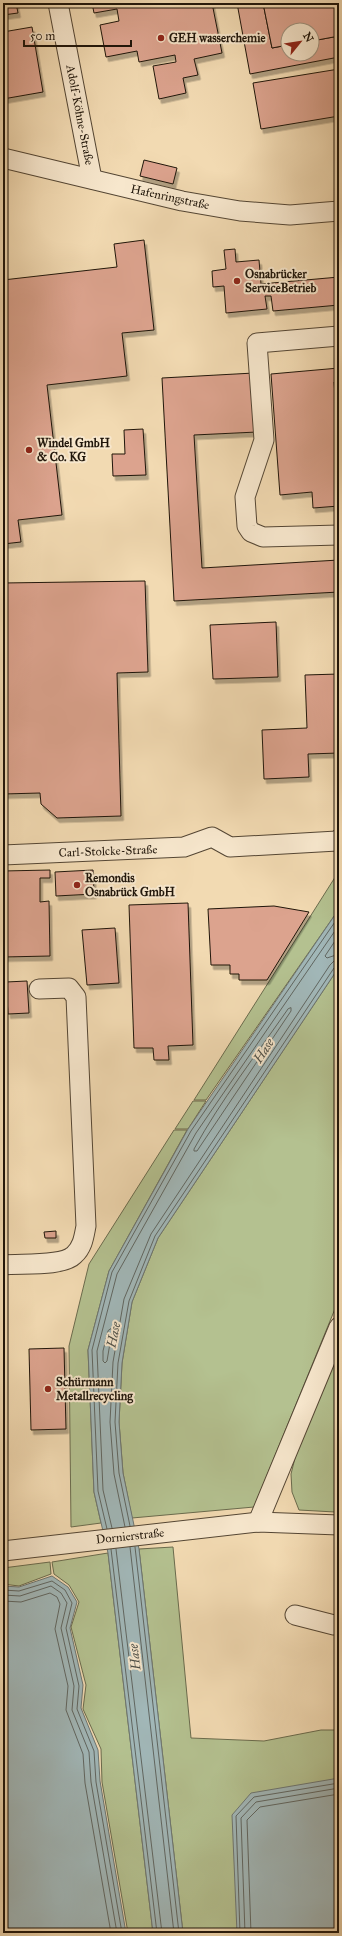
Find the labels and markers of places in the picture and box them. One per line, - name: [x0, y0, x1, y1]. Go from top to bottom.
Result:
- place label: GEH wasserchemie: [169, 31, 265, 45]
- marker: GEH wasserchemie: [156, 33, 166, 43]
- place label: Osnabrücker ServiceBetrieb: [245, 267, 316, 295]
- marker: Osnabrücker ServiceBetrieb: [232, 276, 242, 286]
- place label: Windel GmbH & Co. KG: [37, 436, 110, 464]
- marker: Windel GmbH & Co. KG: [24, 445, 34, 455]
- place label: Remondis Osnabrück GmbH: [85, 871, 175, 899]
- marker: Remondis Osnabrück GmbH: [72, 880, 82, 890]
- place label: Schürmann Metallrecycling: [56, 1375, 133, 1404]
- marker: Schürmann Metallrecycling: [43, 1384, 53, 1394]

